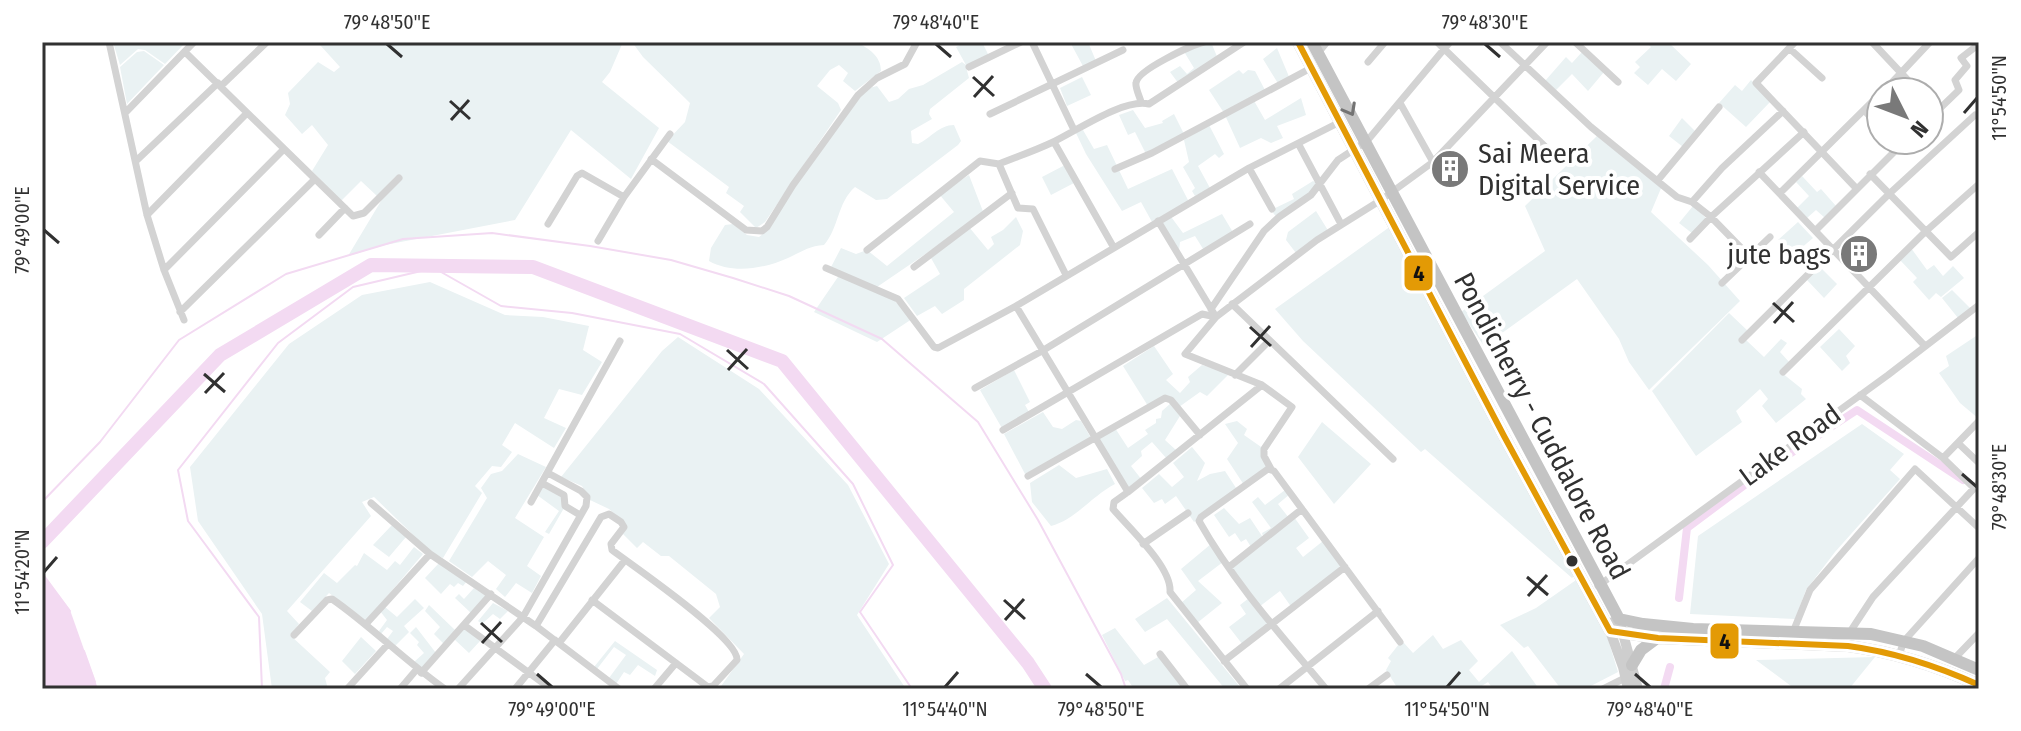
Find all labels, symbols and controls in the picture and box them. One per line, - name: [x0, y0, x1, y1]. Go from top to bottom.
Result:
- text: 79°48'50"E: [344, 10, 430, 34]
- text: 79°48'40"E: [893, 10, 979, 34]
- text: 79°48'30"E: [1442, 10, 1528, 34]
- text: 11°54'50"N: [1987, 55, 2011, 141]
- north arrow: [1865, 76, 1945, 156]
- one-way arrow: [1340, 102, 1355, 117]
- text: N: [1905, 115, 1934, 143]
- place label: Sai Meera Digital Service: [1478, 137, 1640, 202]
- building icon: Sai Meera Digital Service: [1429, 148, 1471, 190]
- text: 79°49'00"E: [10, 186, 34, 274]
- building icon: jute bags: [1838, 233, 1880, 275]
- place label: jute bags: [1726, 238, 1831, 271]
- line badge: 4: [1403, 254, 1434, 292]
- text: 4: [1413, 260, 1425, 287]
- street label: Pondicherry - Cuddalore Road: [1447, 267, 1637, 585]
- street label: Lake Road: [1733, 397, 1847, 493]
- text: 79°48'30"E: [1987, 444, 2011, 530]
- text: 11°54'20"N: [10, 529, 34, 615]
- unlabelled marker: [1564, 553, 1580, 569]
- line badge: 4: [1709, 622, 1740, 660]
- text: 4: [1719, 628, 1731, 655]
- text: 79°49'00"E: [508, 697, 596, 721]
- text: 11°54'40"N: [902, 697, 988, 721]
- text: 79°48'50"E: [1058, 697, 1144, 721]
- text: 11°54'50"N: [1404, 697, 1490, 721]
- text: 79°48'40"E: [1607, 697, 1693, 721]

